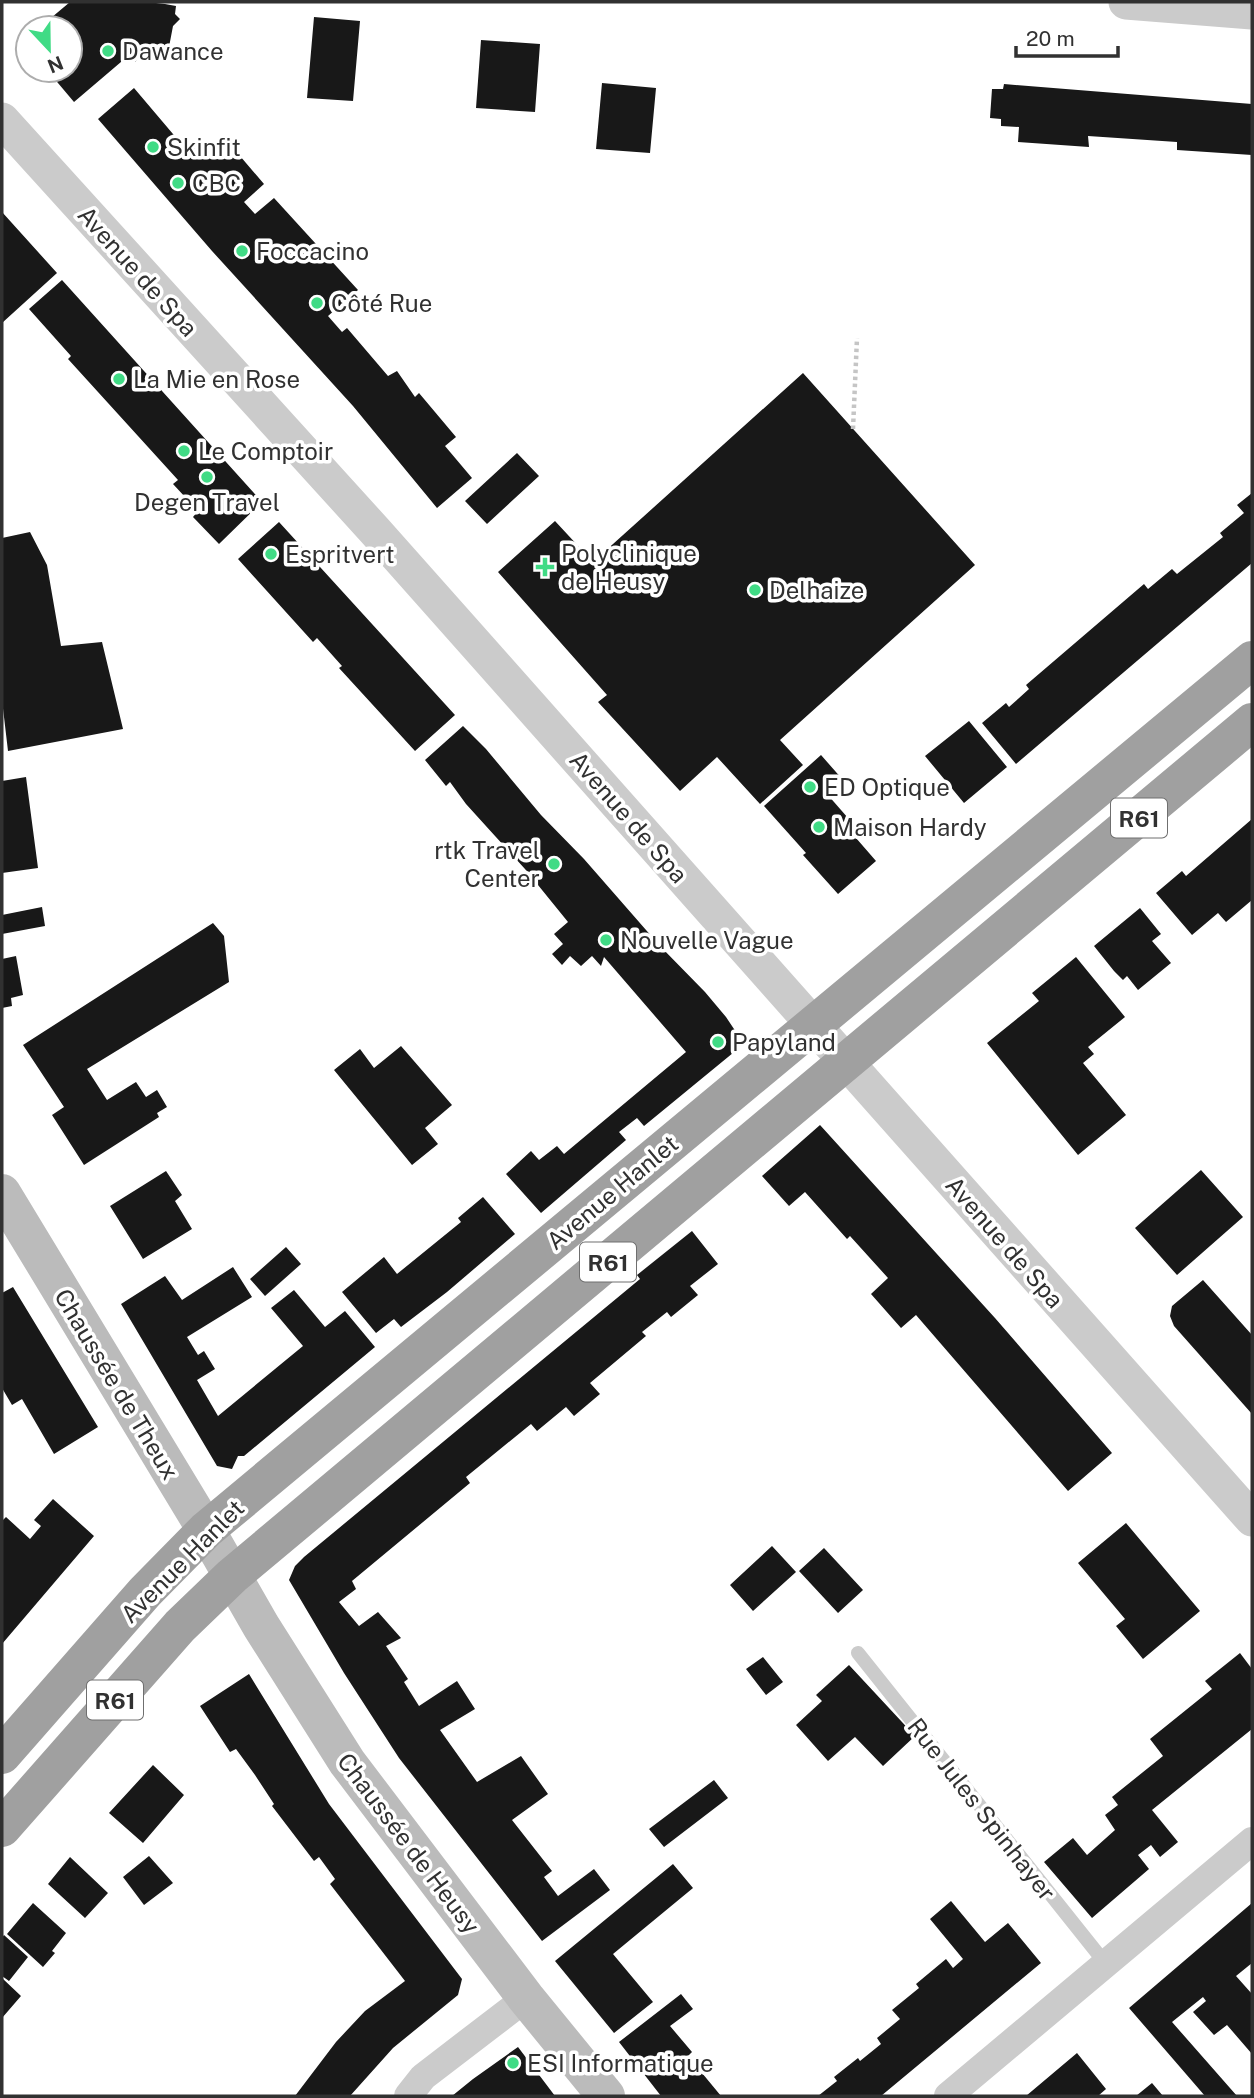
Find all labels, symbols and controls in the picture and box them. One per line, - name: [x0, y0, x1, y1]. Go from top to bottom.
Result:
- north arrow: [14, 14, 84, 84]
- scale bar: [1016, 14, 1118, 58]
- text: 20 m: [1026, 26, 1075, 51]
- place label: Dawance: [122, 37, 224, 65]
- marker: Dawance: [100, 43, 116, 59]
- text: N: [44, 52, 66, 78]
- place label: Skinfit: [167, 133, 241, 161]
- marker: Skinfit: [145, 139, 161, 155]
- place label: CBC: [192, 169, 241, 197]
- marker: CBC: [170, 175, 186, 191]
- street label: Avenue de Spa: [72, 200, 204, 342]
- place label: Foccacino: [256, 237, 369, 265]
- marker: Foccacino: [234, 243, 250, 259]
- place label: Côté Rue: [331, 289, 432, 317]
- marker: Côté Rue: [309, 295, 325, 311]
- place label: La Mie en Rose: [133, 365, 300, 393]
- marker: La Mie en Rose: [111, 371, 127, 387]
- place label: Le Comptoir: [198, 437, 333, 465]
- marker: Le Comptoir: [176, 443, 192, 459]
- marker: Degen Travel: [199, 469, 215, 485]
- place label: Degen Travel: [134, 488, 280, 516]
- place label: Polyclinique de Heusy: [561, 539, 697, 595]
- place label: Espritvert: [285, 540, 395, 568]
- marker: Espritvert: [263, 546, 279, 562]
- marker: Polyclinique de Heusy: [535, 557, 555, 577]
- place label: Delhaize: [769, 576, 864, 604]
- marker: Delhaize: [747, 582, 763, 598]
- street label: Avenue de Spa: [564, 746, 694, 888]
- place label: ED Optique: [824, 773, 950, 801]
- marker: ED Optique: [802, 779, 818, 795]
- road number: R61: [1111, 798, 1167, 838]
- place label: Maison Hardy: [833, 813, 987, 841]
- marker: Maison Hardy: [811, 819, 827, 835]
- place label: rtk Travel Center: [434, 836, 540, 892]
- marker: rtk Travel Center: [546, 856, 562, 872]
- place label: Nouvelle Vague: [620, 926, 794, 954]
- marker: Nouvelle Vague: [598, 932, 614, 948]
- place label: Papyland: [732, 1028, 836, 1056]
- marker: Papyland: [710, 1034, 726, 1050]
- street label: Avenue Hanlet: [541, 1129, 683, 1255]
- street label: Avenue de Spa: [940, 1171, 1070, 1313]
- road number: R61: [580, 1242, 636, 1282]
- street label: Chaussée de Theux: [49, 1284, 185, 1484]
- street label: Avenue Hanlet: [115, 1494, 249, 1628]
- road number: R61: [87, 1680, 143, 1720]
- street label: Rue Jules Spinhayer: [902, 1712, 1062, 1906]
- street label: Chaussée de Heusy: [332, 1747, 486, 1939]
- place label: ESI Informatique: [527, 2049, 714, 2077]
- marker: ESI Informatique: [505, 2055, 521, 2071]

